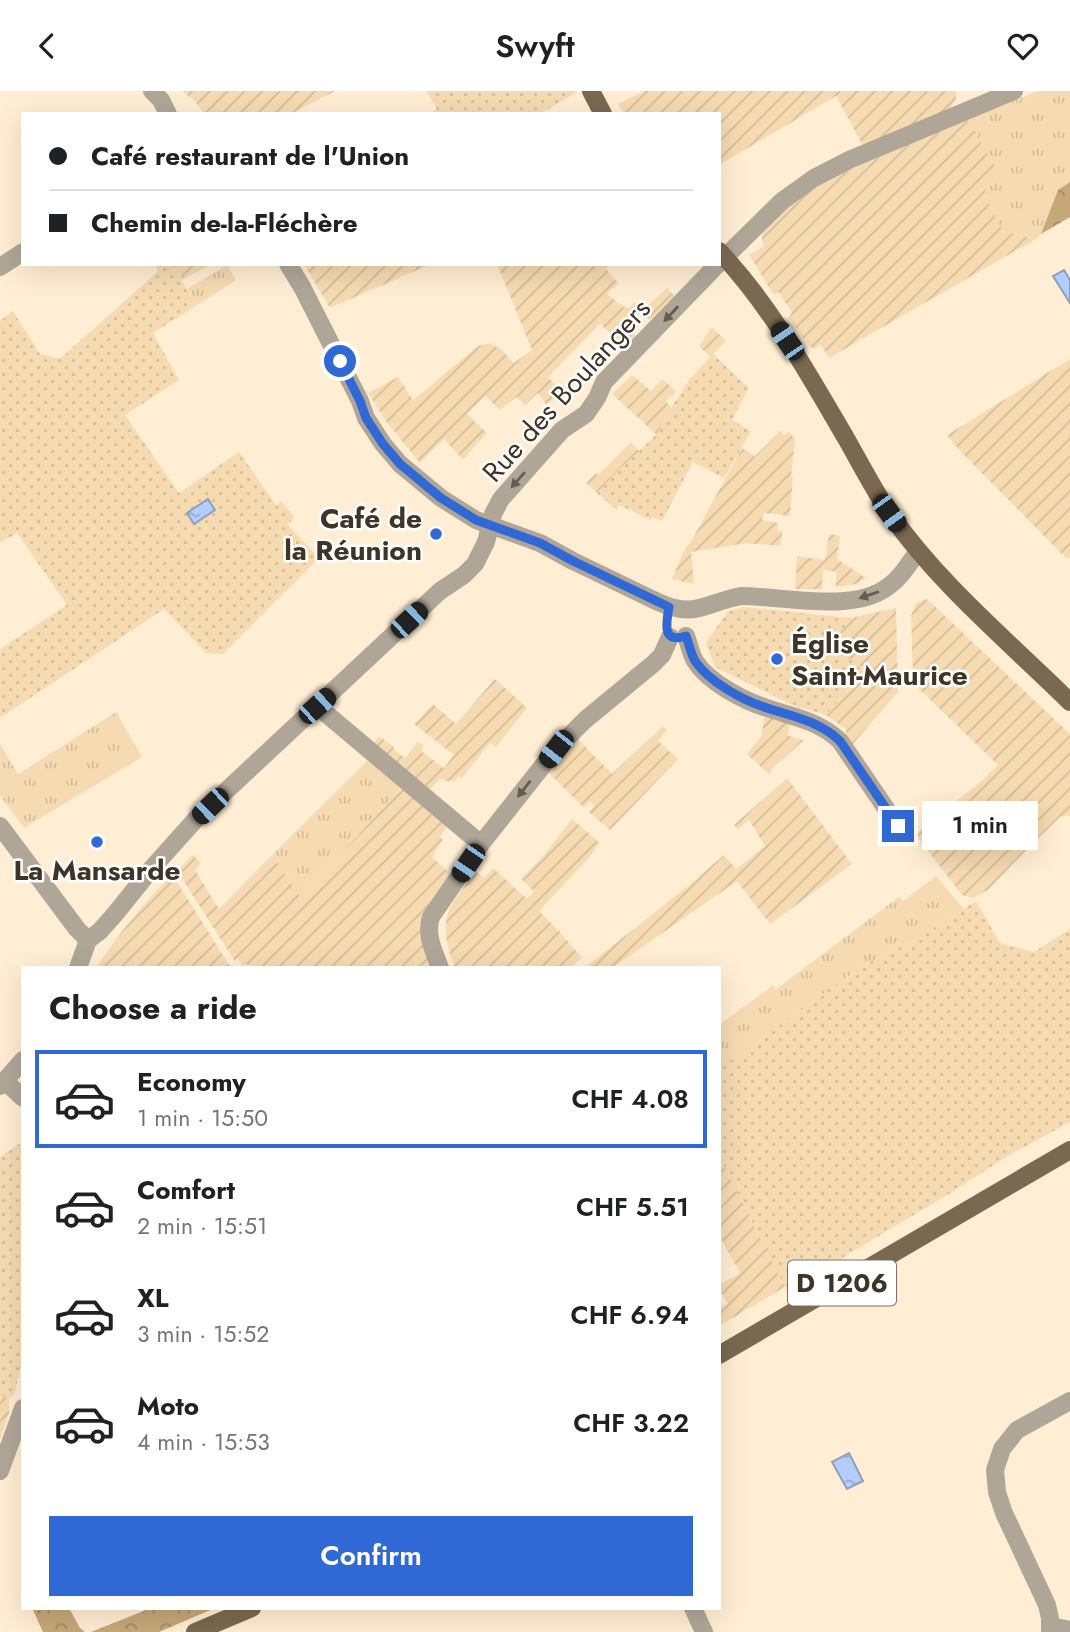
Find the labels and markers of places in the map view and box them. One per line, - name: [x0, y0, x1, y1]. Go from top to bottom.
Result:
- place label: Café de la Réunion: [284, 498, 422, 571]
- marker: Café de la Réunion: [428, 526, 444, 542]
- place label: Église Saint-Maurice: [791, 623, 968, 696]
- marker: Église Saint-Maurice: [769, 651, 785, 667]
- marker: La Mansarde: [89, 834, 105, 850]
- place label: La Mansarde: [13, 850, 181, 891]

